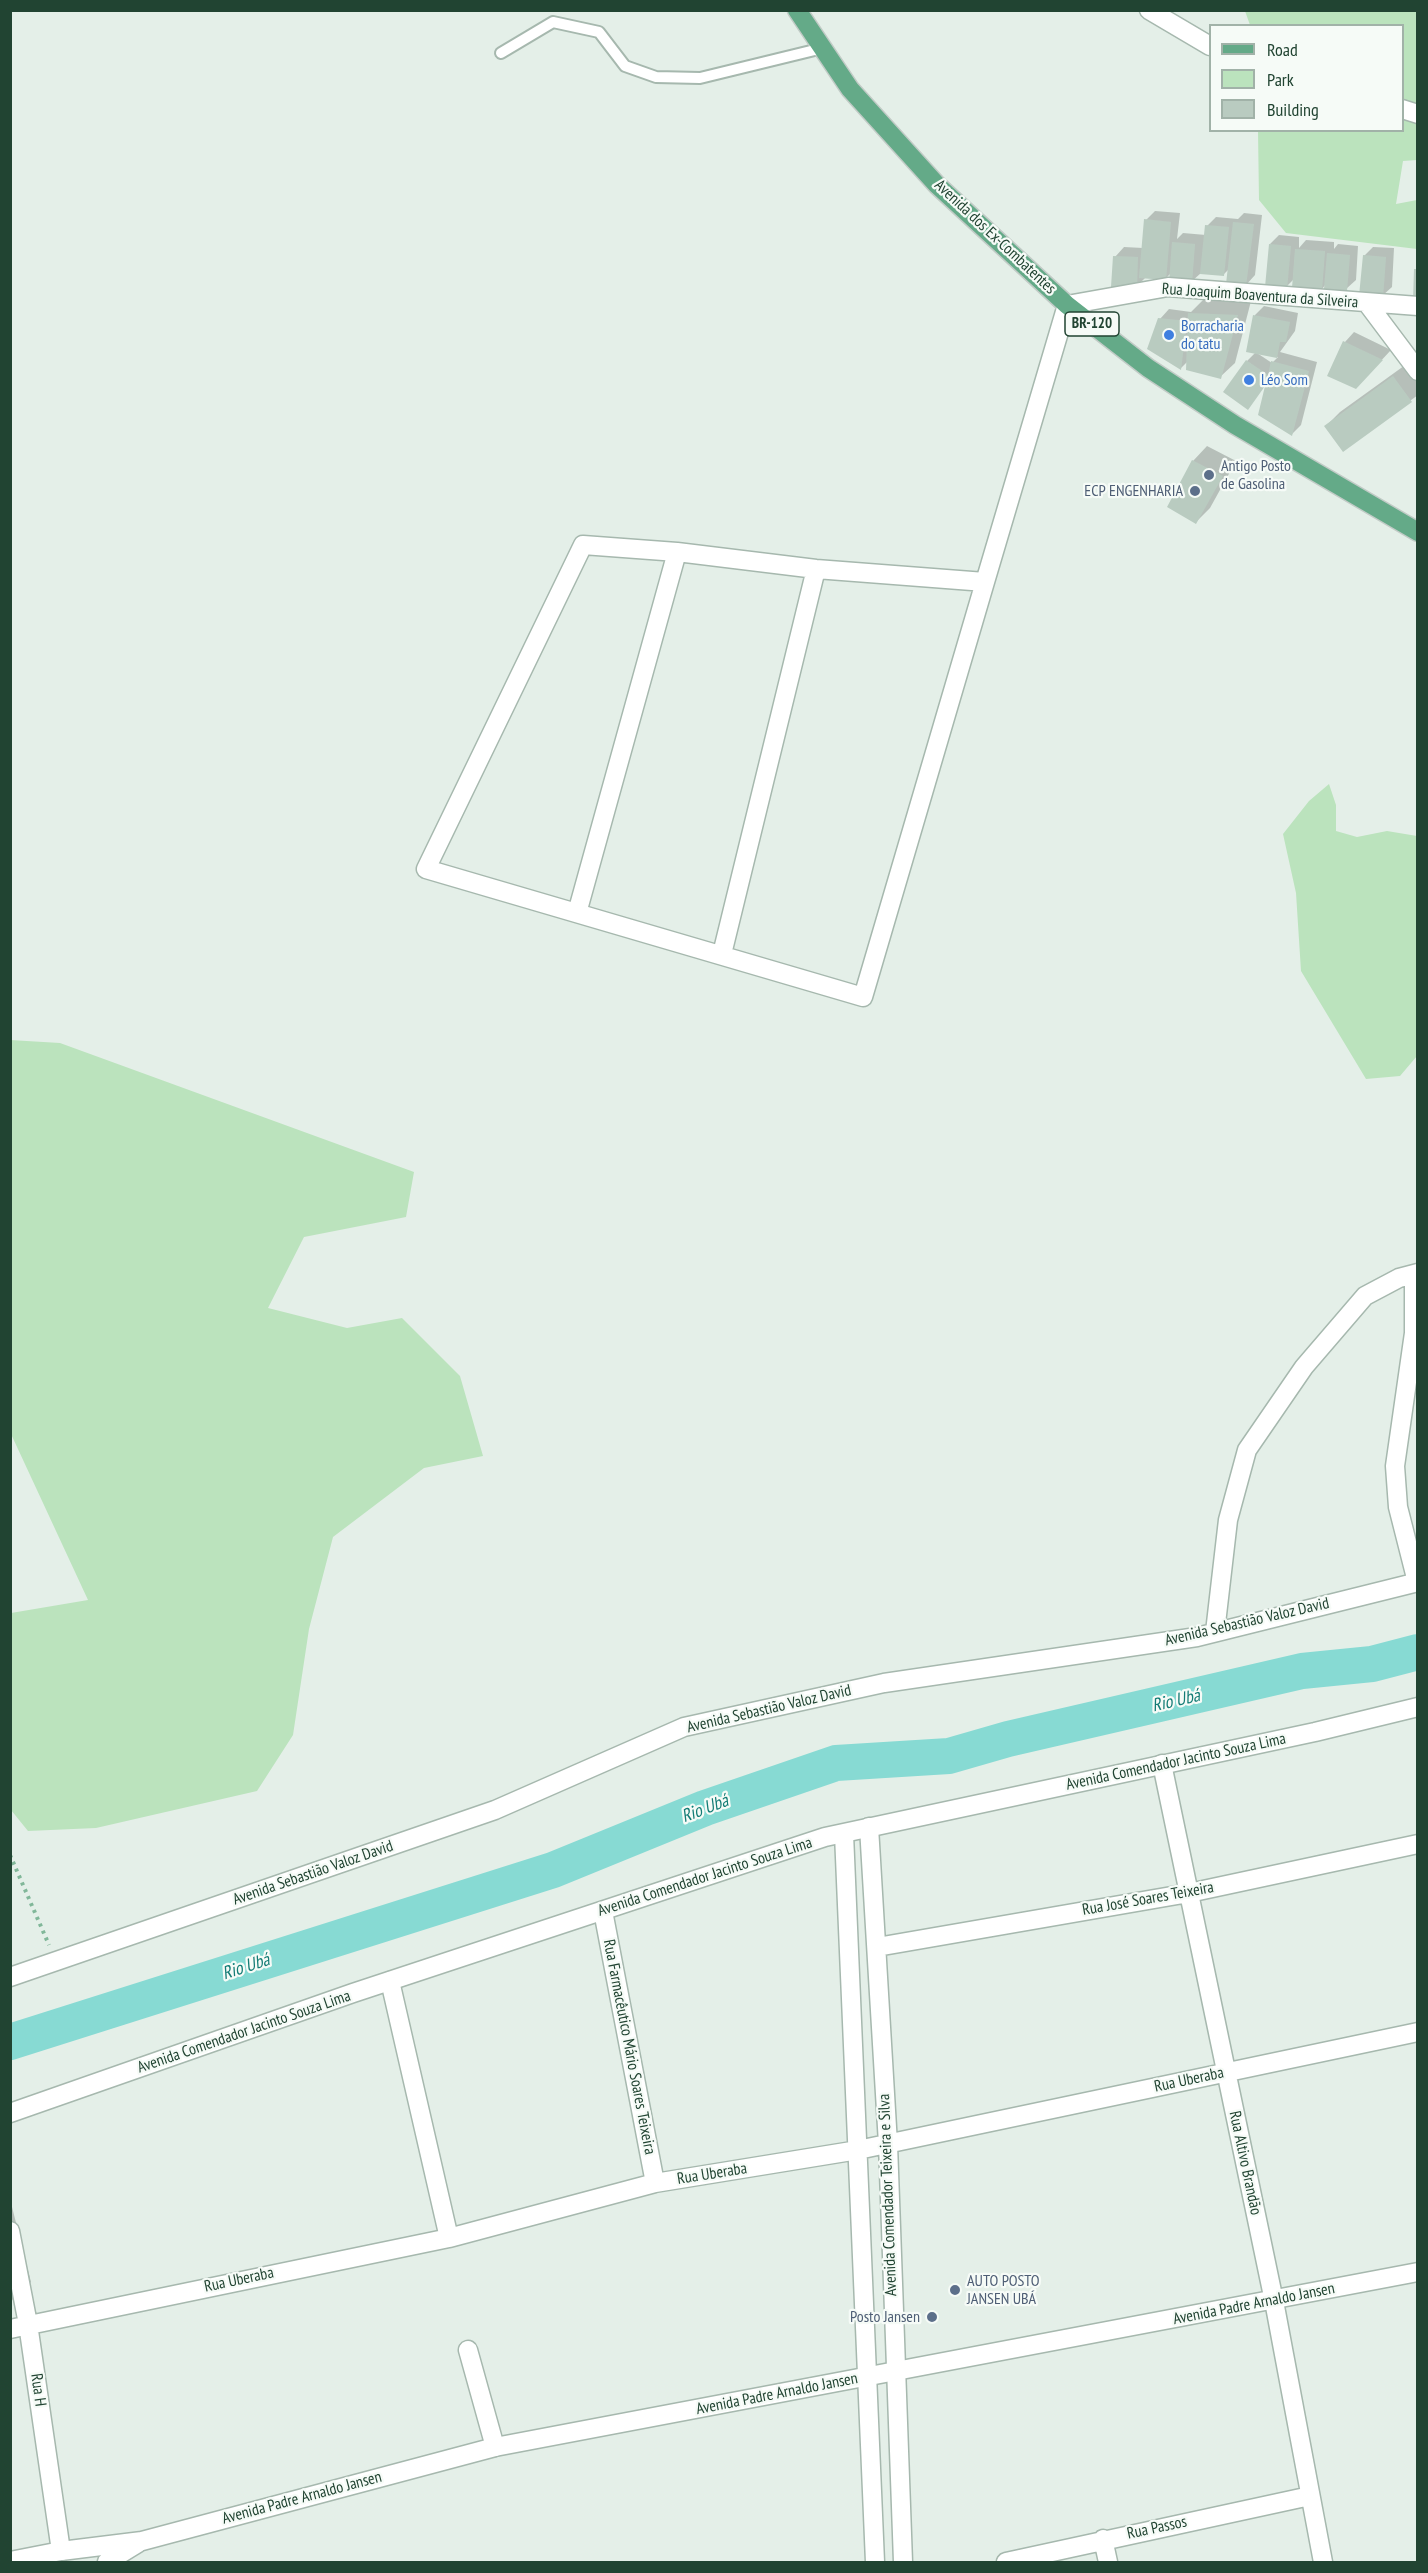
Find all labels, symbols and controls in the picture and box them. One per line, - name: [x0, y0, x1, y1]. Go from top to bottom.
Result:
- legend: [1209, 24, 1404, 132]
- text: Road: [1267, 38, 1298, 61]
- text: Park: [1267, 68, 1294, 91]
- text: Building: [1267, 98, 1319, 121]
- street label: Avenida dos Ex-Combatentes: [930, 176, 1060, 298]
- street label: Rua Joaquim Boaventura da Silveira: [1161, 280, 1359, 312]
- road number: BR-120: [1065, 312, 1119, 336]
- place label: Borracharia do tatu: [1181, 316, 1244, 354]
- marker: Borracharia do tatu: [1162, 328, 1176, 342]
- place label: Léo Som: [1261, 370, 1308, 390]
- marker: Léo Som: [1242, 373, 1256, 387]
- place label: Antigo Posto de Gasolina: [1221, 456, 1291, 494]
- marker: Antigo Posto de Gasolina: [1202, 468, 1216, 482]
- place label: ECP ENGENHARIA: [1084, 481, 1183, 501]
- marker: ECP ENGENHARIA: [1188, 484, 1202, 498]
- street label: Avenida Sebastião Valoz David: [1163, 1594, 1331, 1650]
- street label: Avenida Sebastião Valoz David: [685, 1681, 853, 1737]
- water label: Rio Ubá: [1150, 1685, 1202, 1717]
- street label: Avenida Comendador Jacinto Souza Lima: [1064, 1729, 1288, 1795]
- water label: Rio Ubá: [678, 1790, 732, 1828]
- street label: Avenida Comendador Jacinto Souza Lima: [595, 1833, 815, 1921]
- street label: Avenida Sebastião Valoz David: [230, 1837, 396, 1909]
- street label: Rua José Soares Teixeira: [1081, 1878, 1215, 1920]
- street label: Rua Farmacêutico Mário Soares Teixeira: [599, 1938, 659, 2156]
- water label: Rio Ubá: [220, 1949, 272, 1985]
- street label: Avenida Comendador Jacinto Souza Lima: [135, 1986, 353, 2078]
- street label: Rua Uberaba: [1153, 2063, 1225, 2097]
- street label: Avenida Comendador Teixeira e Silva: [875, 2093, 901, 2297]
- street label: Rua Altivo Brandão: [1225, 2109, 1265, 2217]
- street label: Rua Uberaba: [676, 2159, 748, 2189]
- street label: Rua Uberaba: [203, 2263, 275, 2297]
- place label: AUTO POSTO JANSEN UBÁ: [967, 2271, 1040, 2309]
- street label: Avenida Padre Arnaldo Jansen: [1172, 2279, 1336, 2329]
- marker: AUTO POSTO JANSEN UBÁ: [948, 2283, 962, 2297]
- place label: Posto Jansen: [850, 2307, 920, 2327]
- marker: Posto Jansen: [925, 2310, 939, 2324]
- street label: Avenida Padre Arnaldo Jansen: [695, 2369, 859, 2419]
- street label: Rua H: [26, 2372, 50, 2408]
- street label: Avenida Padre Arnaldo Jansen: [220, 2467, 384, 2529]
- street label: Rua Passos: [1125, 2512, 1189, 2544]

